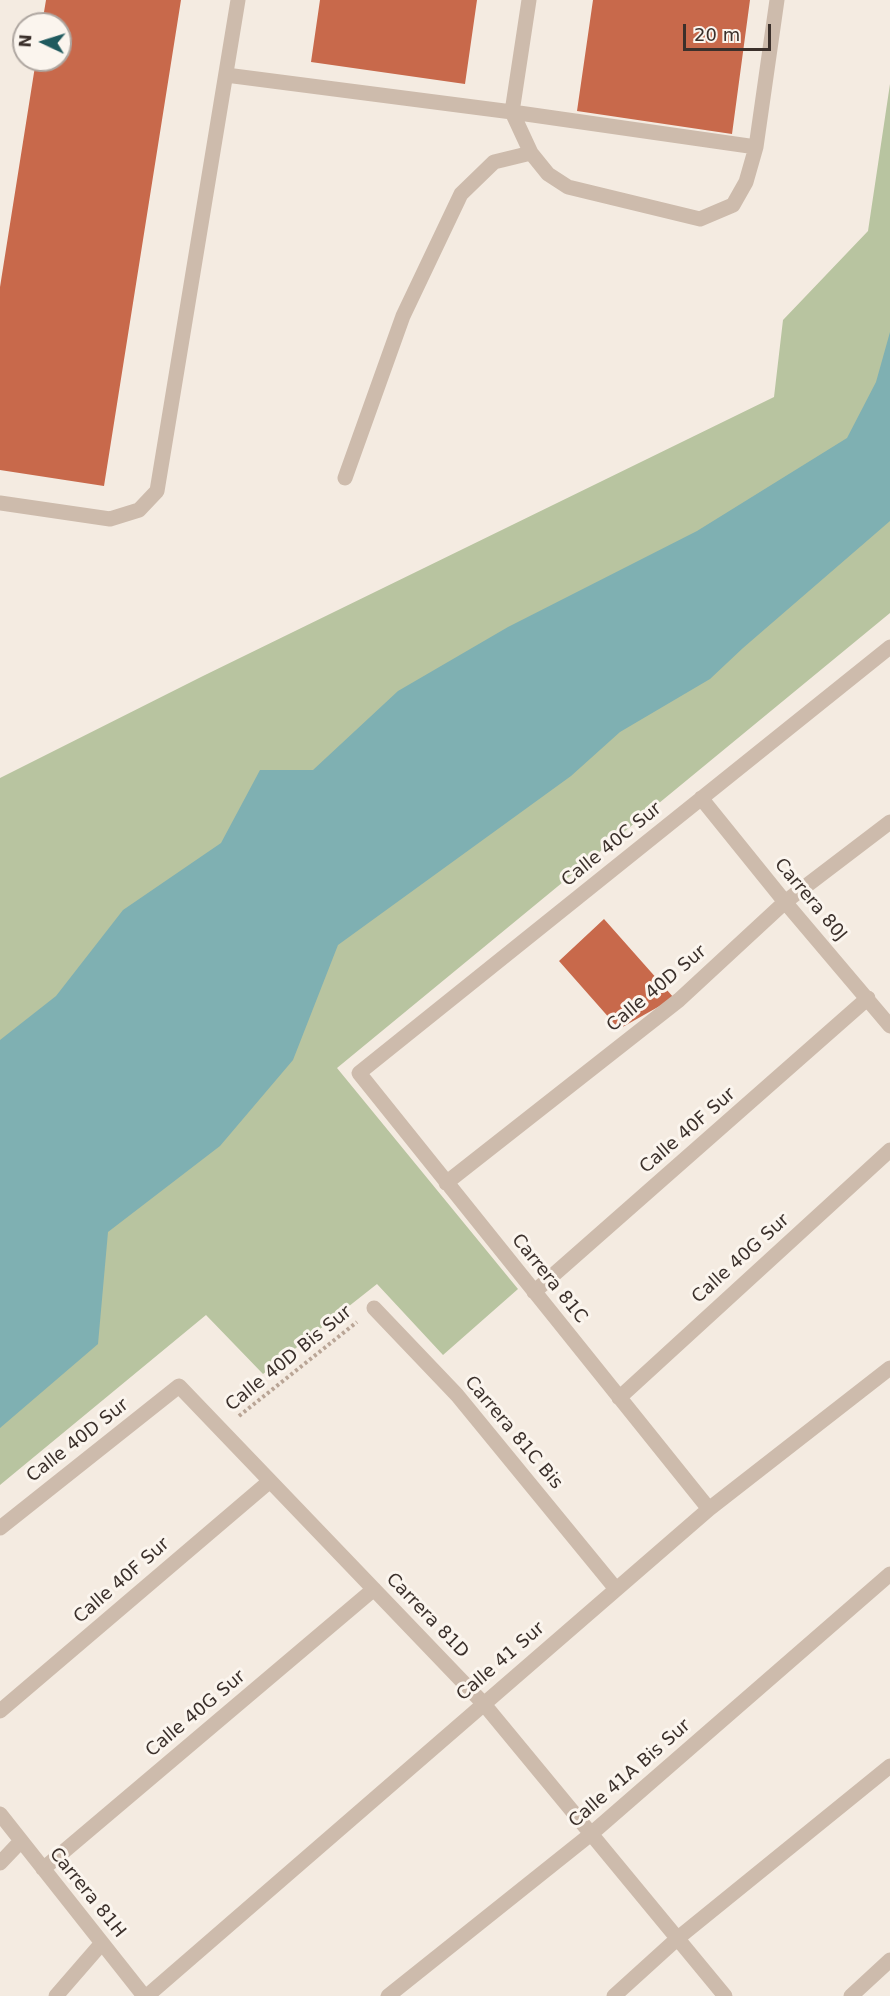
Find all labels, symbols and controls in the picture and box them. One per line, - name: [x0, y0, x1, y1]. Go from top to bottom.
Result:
- north arrow: [12, 12, 72, 72]
- scale bar: [686, 12, 774, 50]
- text: 20 m: [694, 24, 740, 45]
- text: N: [16, 34, 35, 48]
- street label: Calle 40C Sur: [558, 798, 666, 892]
- street label: Carrera 80J: [769, 854, 851, 946]
- street label: Calle 40D Sur: [603, 941, 711, 1037]
- street label: Calle 40F Sur: [636, 1084, 740, 1178]
- street label: Calle 40G Sur: [688, 1210, 794, 1308]
- street label: Carrera 81C: [507, 1230, 591, 1328]
- street label: Calle 40D Bis Sur: [222, 1302, 356, 1416]
- street label: Carrera 81C Bis: [459, 1372, 567, 1494]
- street label: Calle 40D Sur: [23, 1395, 133, 1487]
- street label: Calle 40F Sur: [70, 1534, 174, 1628]
- street label: Carrera 81D: [381, 1569, 473, 1663]
- street label: Calle 41 Sur: [453, 1618, 549, 1706]
- street label: Calle 40G Sur: [142, 1666, 250, 1762]
- street label: Calle 41A Bis Sur: [565, 1715, 695, 1833]
- street label: Carrera 81H: [44, 1844, 130, 1942]

